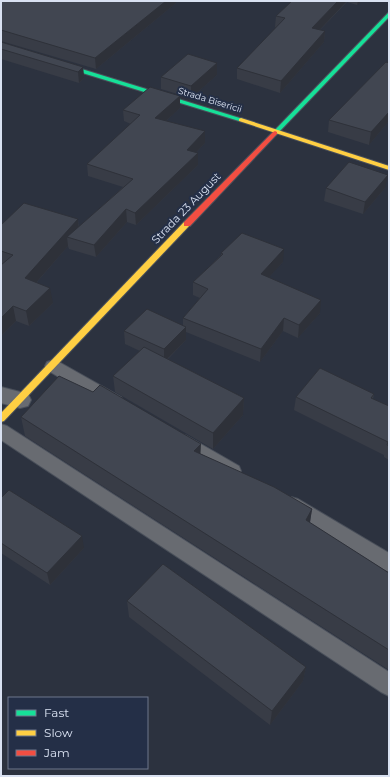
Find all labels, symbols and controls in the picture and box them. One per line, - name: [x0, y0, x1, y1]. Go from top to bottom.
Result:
- street label: Strada Bisericii: [177, 85, 243, 114]
- street label: Strada 23 August: [148, 169, 224, 247]
- legend: [8, 697, 148, 769]
- text: Fast: [44, 705, 69, 720]
- text: Slow: [44, 725, 73, 740]
- text: Jam: [43, 745, 70, 760]

